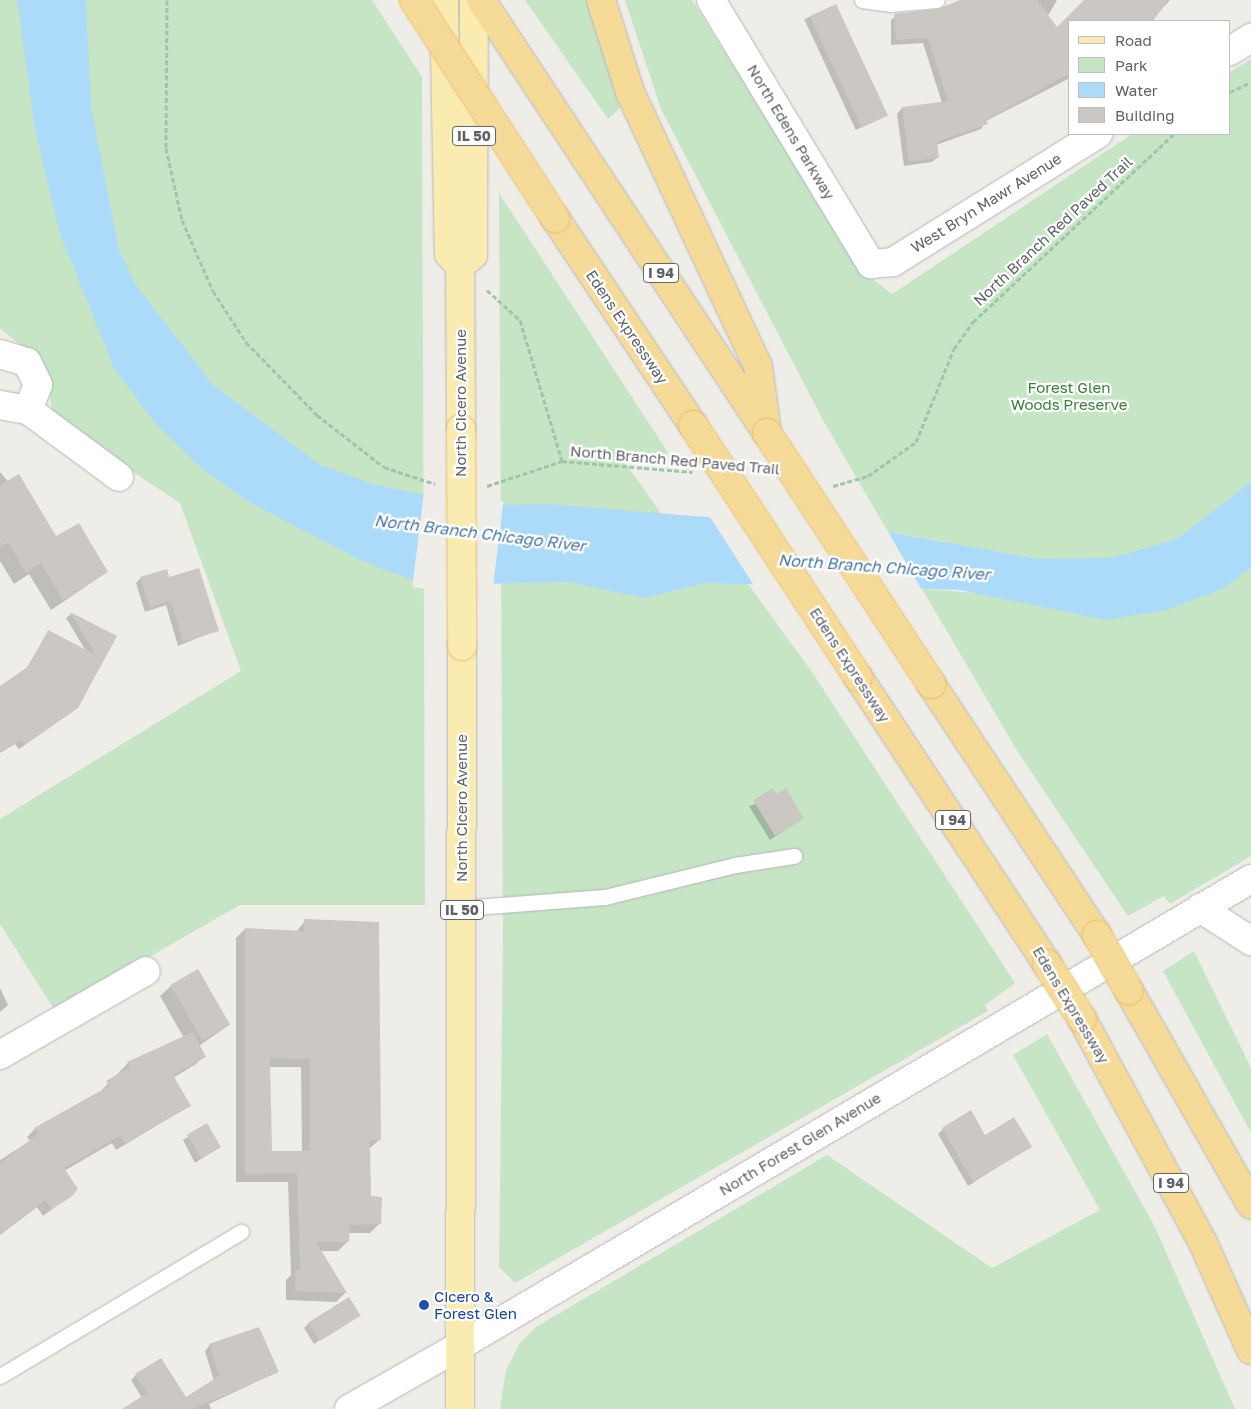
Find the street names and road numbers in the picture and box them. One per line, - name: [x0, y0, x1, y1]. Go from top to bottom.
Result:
- street label: North Edens Parkway: [744, 61, 838, 203]
- road number: IL 50: [452, 124, 496, 148]
- street label: West Bryn Mawr Avenue: [908, 149, 1064, 257]
- street label: North Branch Red Paved Trail: [970, 153, 1136, 309]
- road number: I 94: [642, 262, 680, 284]
- street label: Edens Expressway: [582, 267, 672, 387]
- street label: North Cicero Avenue: [452, 329, 470, 477]
- street label: North Branch Red Paved Trail: [569, 442, 781, 478]
- street label: Edens Expressway: [806, 604, 894, 726]
- street label: North Cicero Avenue: [453, 734, 471, 882]
- road number: I 94: [934, 808, 972, 832]
- road number: IL 50: [440, 898, 484, 922]
- street label: Edens Expressway: [1029, 943, 1113, 1067]
- street label: North Forest Glen Avenue: [716, 1089, 884, 1199]
- road number: I 94: [1152, 1172, 1190, 1194]

